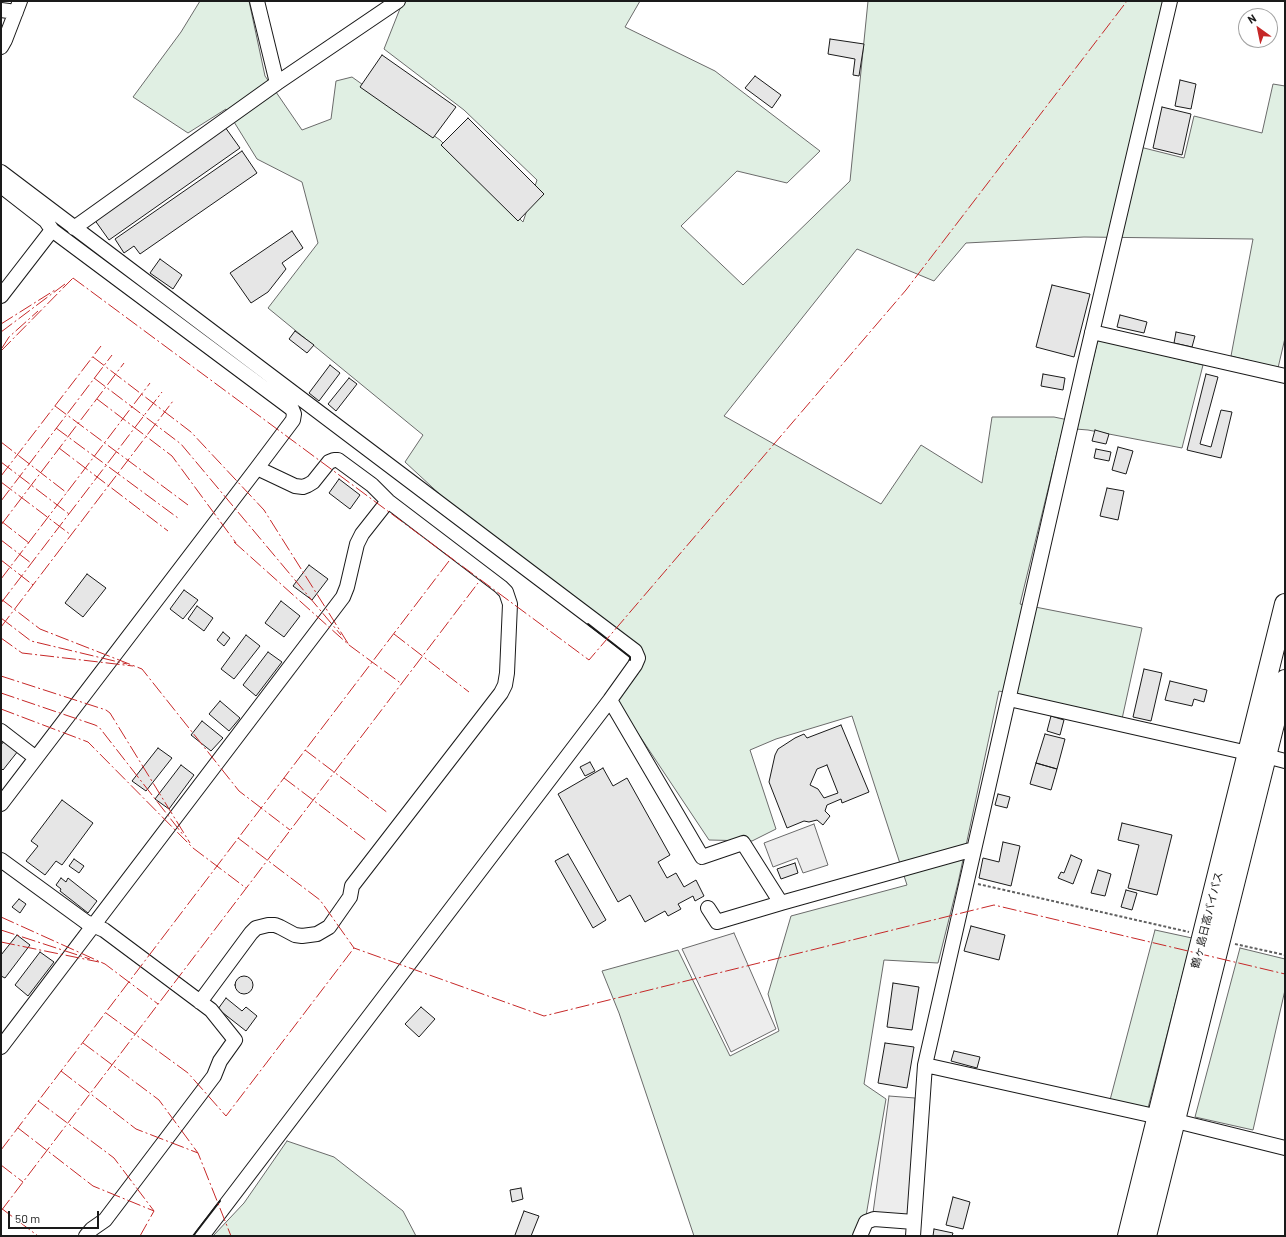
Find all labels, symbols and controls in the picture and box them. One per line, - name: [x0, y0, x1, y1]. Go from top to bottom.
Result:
- north arrow: [1238, 8, 1278, 48]
- text: N: [1245, 11, 1258, 26]
- street label: 鶴ヶ島日高バイパス: [1189, 870, 1225, 970]
- scale bar: [10, 1203, 101, 1229]
- text: 50 m: [15, 1211, 40, 1225]

